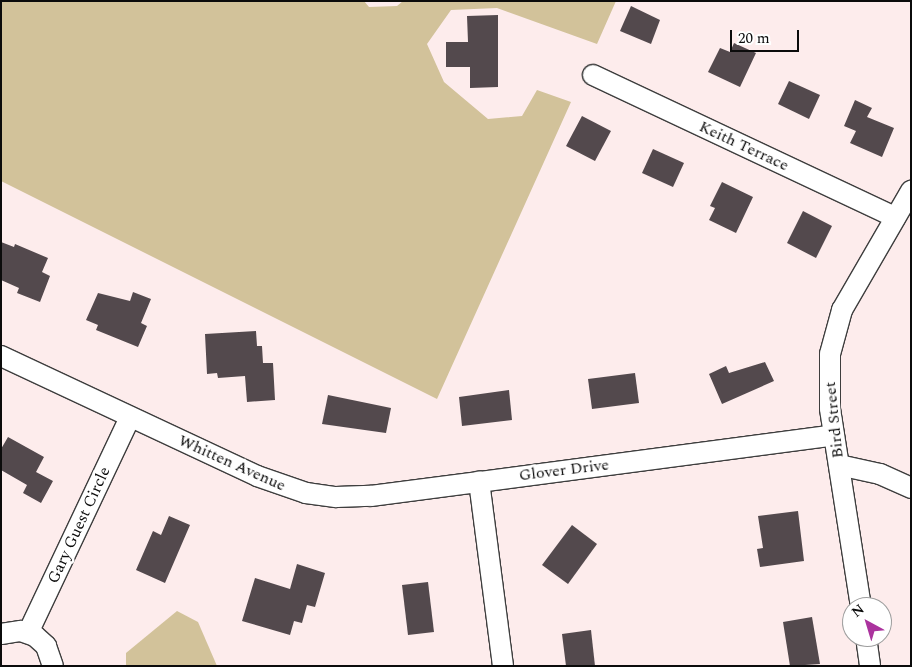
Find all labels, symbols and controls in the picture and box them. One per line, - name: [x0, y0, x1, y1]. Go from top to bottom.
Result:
- scale bar: [732, 20, 801, 52]
- text: 20 m: [738, 27, 770, 50]
- street label: Keith Terrace: [696, 117, 792, 175]
- street label: Bird Street: [820, 381, 848, 459]
- street label: Whitten Avenue: [176, 431, 288, 495]
- street label: Glover Drive: [518, 455, 610, 485]
- street label: Gary Guest Circle: [44, 464, 114, 586]
- north arrow: [842, 597, 892, 647]
- text: N: [847, 599, 869, 622]

